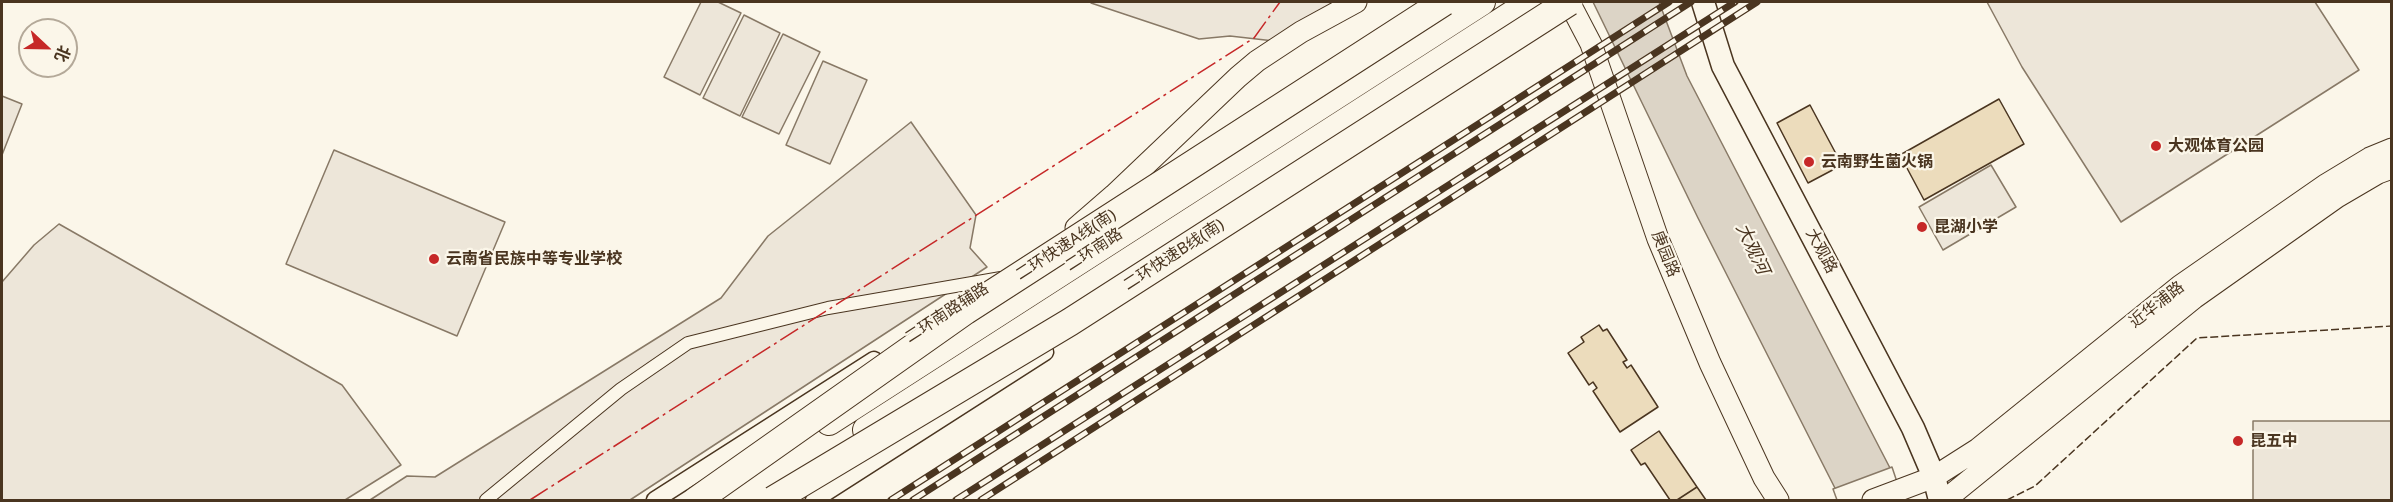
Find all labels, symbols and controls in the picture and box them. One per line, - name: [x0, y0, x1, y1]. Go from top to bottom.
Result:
- north arrow: [18, 18, 78, 78]
- text: 北: [50, 42, 76, 66]
- place label: 大观体育公园: [2168, 136, 2264, 156]
- marker: 大观体育公园: [2149, 139, 2163, 153]
- place label: 云南野生菌火锅: [1821, 152, 1933, 172]
- marker: 云南野生菌火锅: [1802, 155, 1816, 169]
- street label: 二环快速A线(南): [1012, 205, 1120, 285]
- street label: 二环快速B线(南): [1120, 215, 1228, 295]
- place label: 昆湖小学: [1934, 217, 1998, 237]
- water label: 大观河: [1731, 220, 1773, 278]
- marker: 昆湖小学: [1915, 220, 1929, 234]
- street label: 二环南路: [1062, 225, 1126, 275]
- street label: 大观路: [1801, 225, 1841, 277]
- street label: 庚园路: [1647, 228, 1683, 280]
- place label: 云南省民族中等专业学校: [446, 249, 622, 269]
- marker: 云南省民族中等专业学校: [427, 252, 441, 266]
- street label: 近华浦路: [2126, 278, 2188, 332]
- street label: 二环南路辅路: [902, 279, 992, 347]
- place label: 昆五中: [2250, 431, 2298, 451]
- marker: 昆五中: [2231, 434, 2245, 448]

